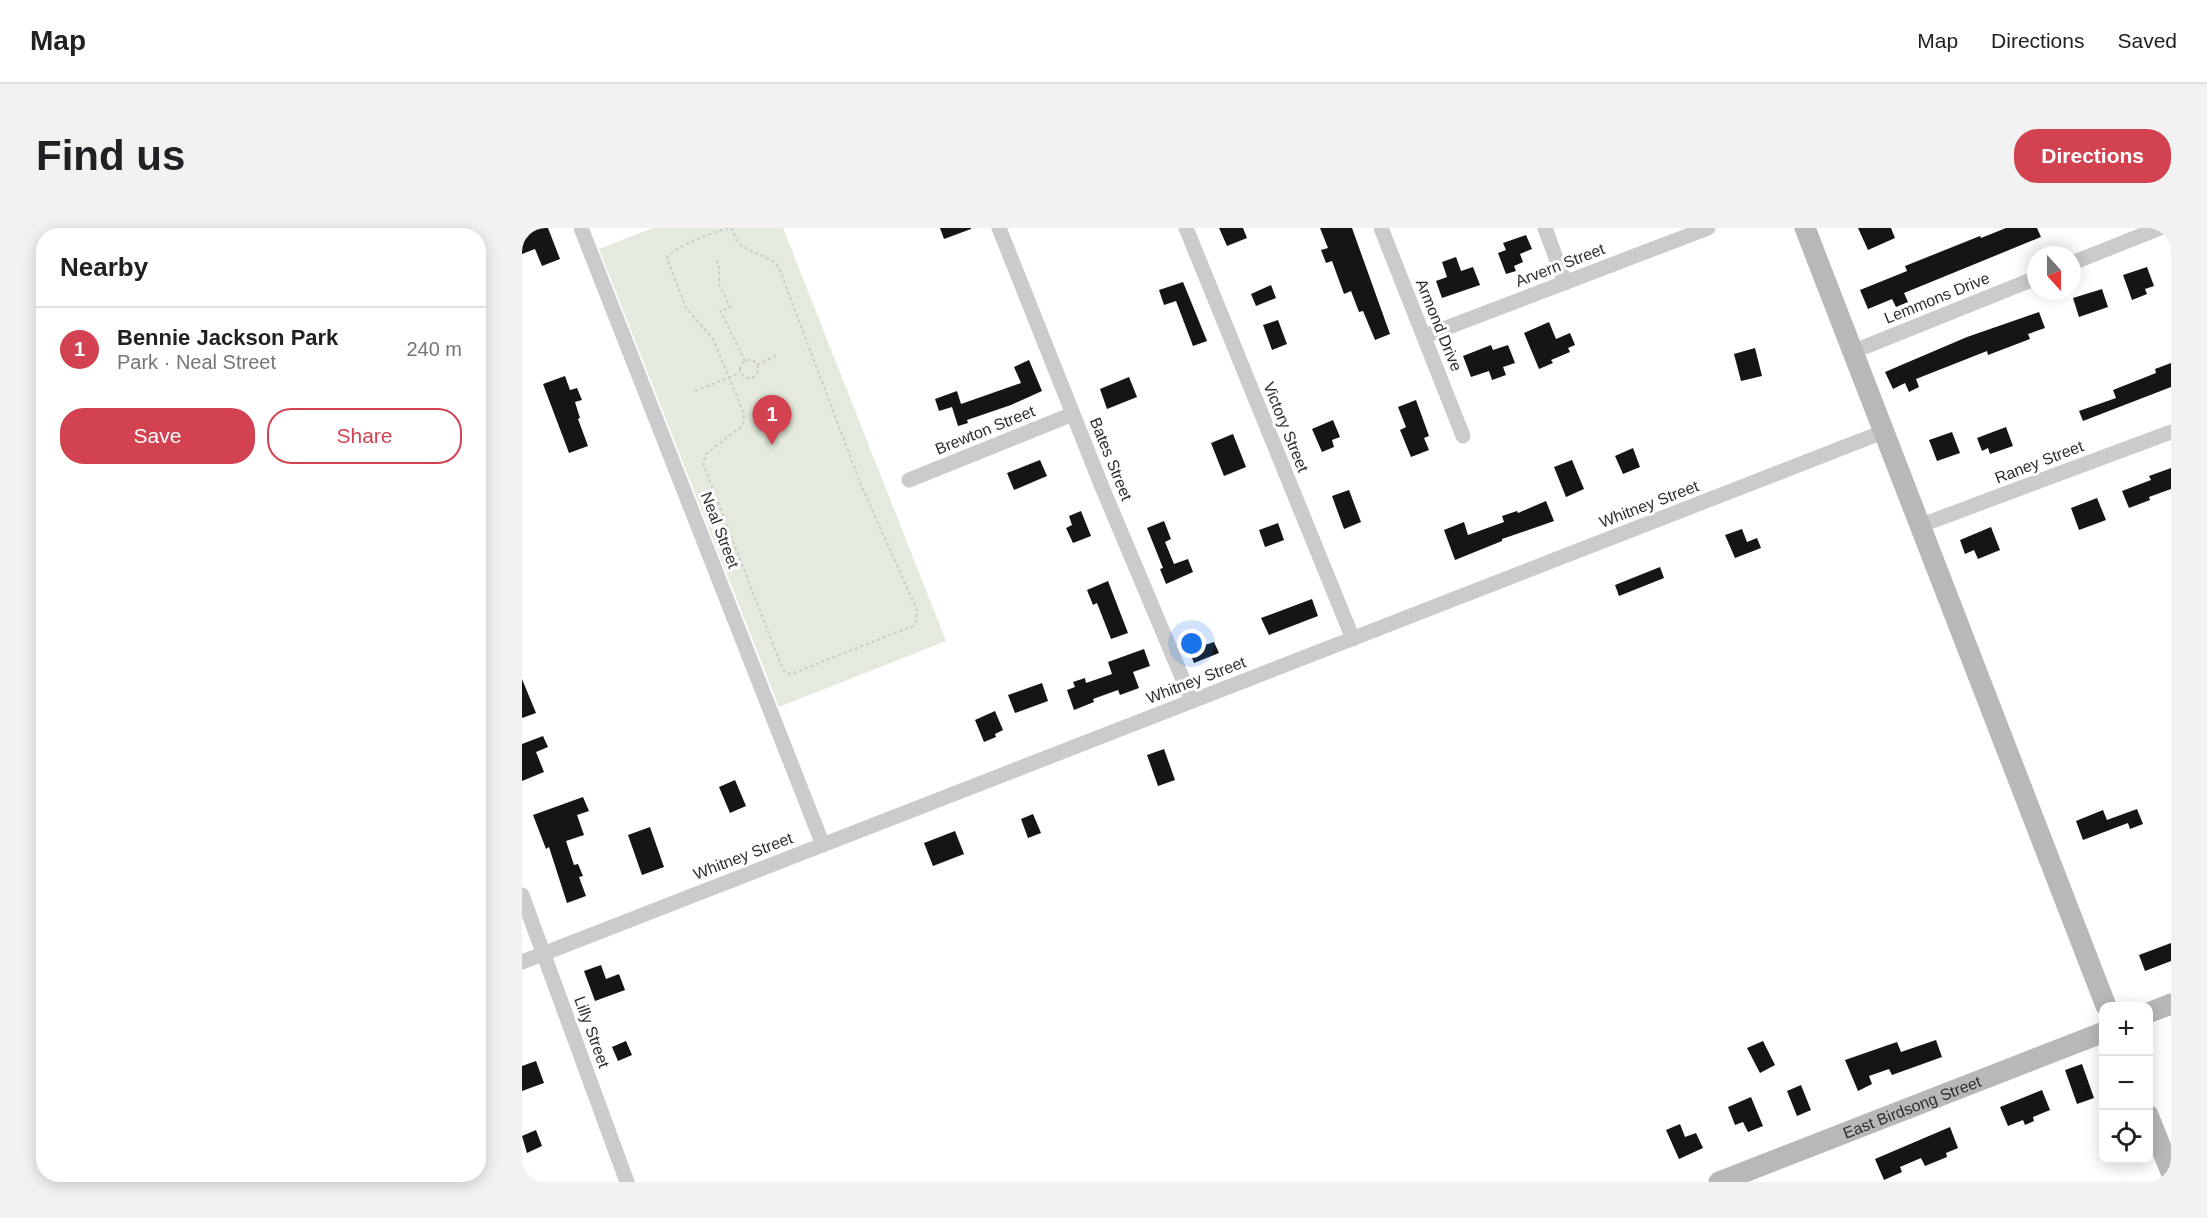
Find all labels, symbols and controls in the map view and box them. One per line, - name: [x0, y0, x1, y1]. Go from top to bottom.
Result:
- text: Map: [30, 25, 86, 56]
- text: Map: [1917, 29, 1958, 52]
- text: Directions: [1991, 29, 2084, 52]
- text: Saved: [2117, 29, 2177, 52]
- button: Directions: [2014, 129, 2171, 183]
- text: Find us: [36, 132, 185, 179]
- street label: Arvern Street: [1513, 240, 1608, 290]
- north arrow: [2027, 246, 2081, 300]
- text: Nearby: [60, 252, 148, 282]
- street label: Lemmons Drive: [1882, 269, 1992, 327]
- street label: Armond Drive: [1413, 276, 1465, 374]
- text: Bennie Jackson Park: [117, 325, 338, 350]
- text: 1: [74, 338, 85, 360]
- text: 240 m: [406, 338, 462, 360]
- text: Park · Neal Street: [117, 351, 276, 373]
- street label: Victory Street: [1260, 379, 1312, 475]
- pin: 1: [752, 396, 792, 445]
- street label: Brewton Street: [933, 402, 1038, 458]
- button: Save: [60, 408, 255, 464]
- button: Share: [267, 408, 462, 464]
- street label: Bates Street: [1087, 415, 1136, 504]
- street label: Raney Street: [1992, 437, 2086, 487]
- street label: Whitney Street: [1597, 477, 1702, 531]
- street label: Neal Street: [698, 490, 742, 571]
- your location: [1177, 629, 1206, 658]
- street label: Whitney Street: [1144, 653, 1249, 707]
- street label: Whitney Street: [691, 829, 796, 883]
- street label: Lilly Street: [571, 994, 613, 1071]
- map controls: [2099, 1002, 2153, 1164]
- button: +: [2099, 1002, 2153, 1056]
- button: −: [2099, 1056, 2153, 1110]
- street label: East Birdsong Street: [1840, 1072, 1984, 1141]
- button: locate: [2099, 1110, 2153, 1164]

